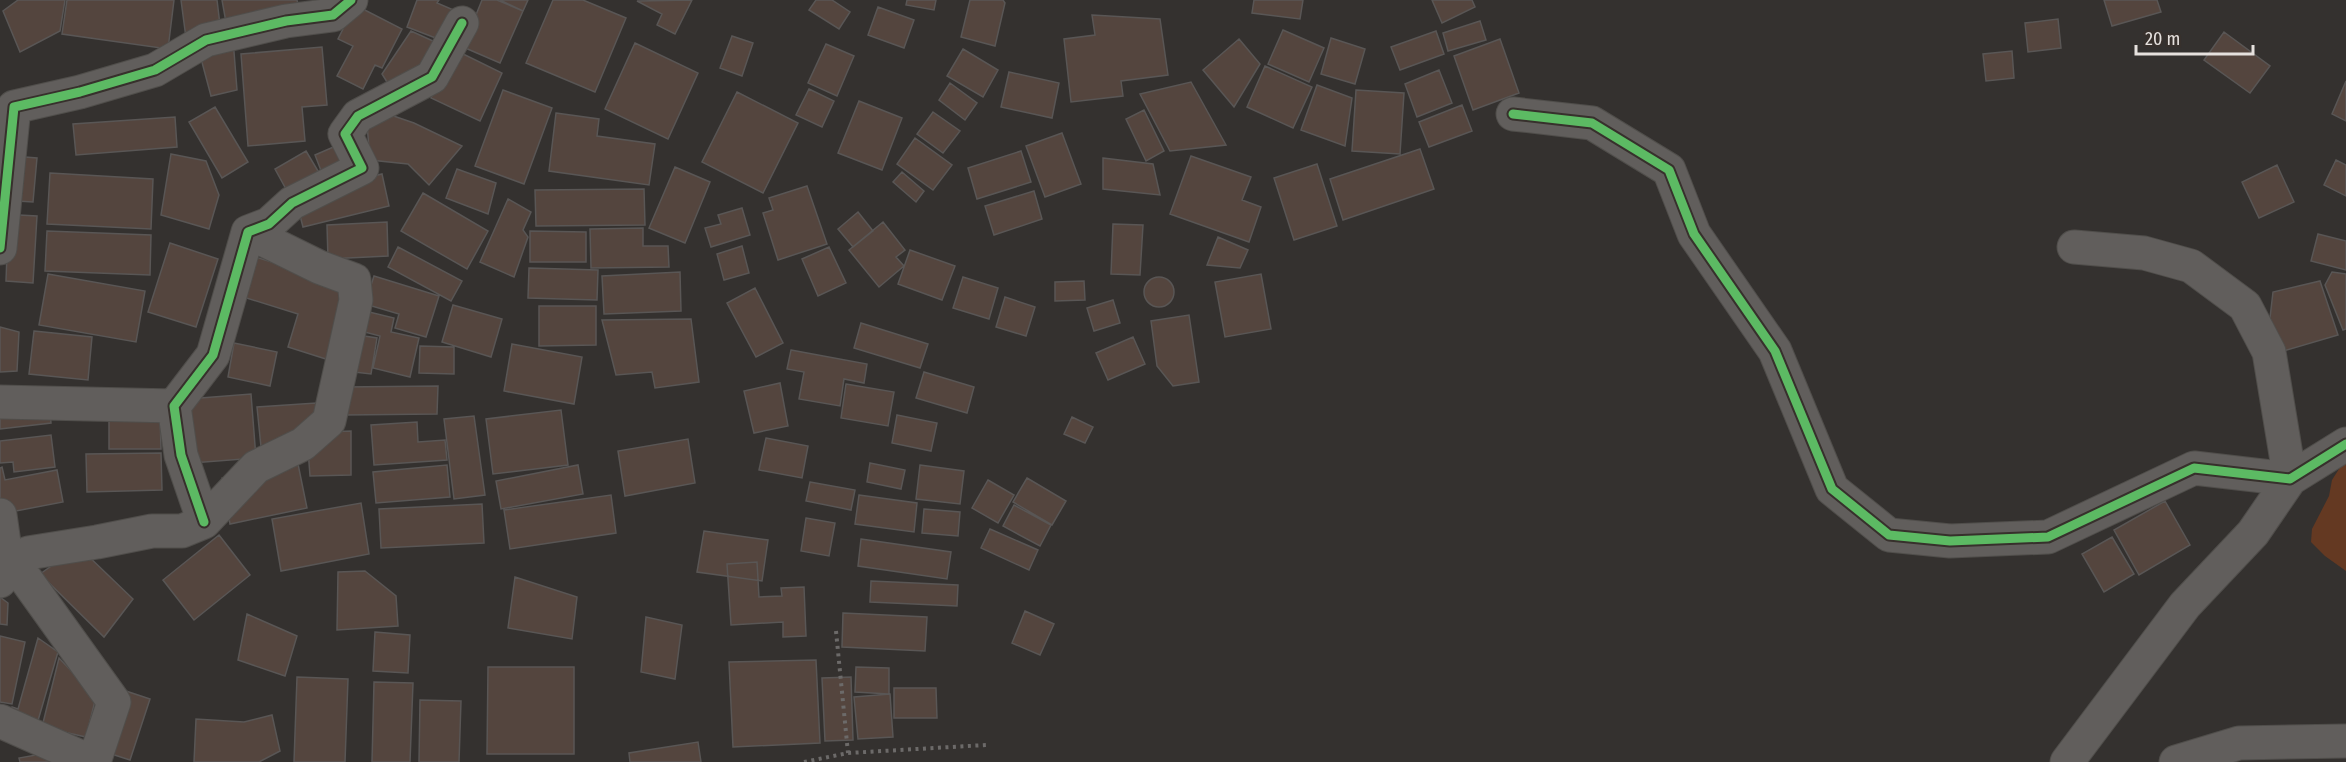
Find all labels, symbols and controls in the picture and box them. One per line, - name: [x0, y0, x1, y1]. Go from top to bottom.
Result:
- scale bar: [2136, 18, 2253, 56]
- text: 20 m: [2145, 28, 2180, 50]

